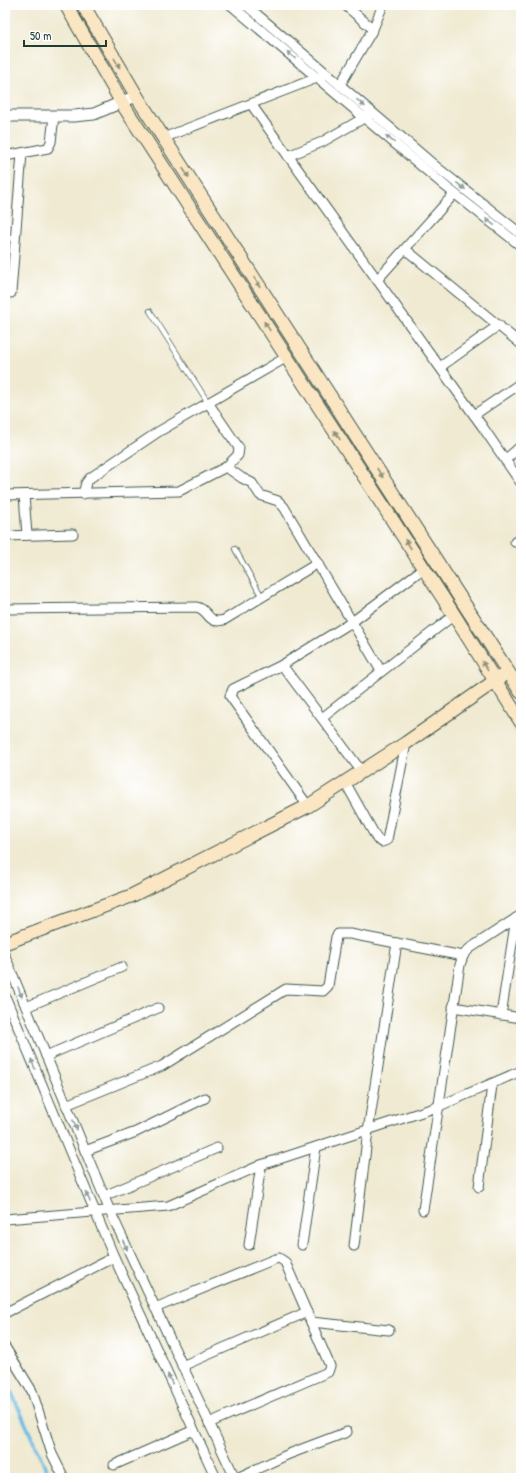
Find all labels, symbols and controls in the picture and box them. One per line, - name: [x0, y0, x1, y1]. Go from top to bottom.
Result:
- scale bar: [24, 22, 106, 48]
- text: 50 m: [30, 27, 51, 44]
- one-way arrow: [285, 51, 296, 60]
- one-way arrow: [113, 57, 120, 69]
- one-way arrow: [356, 98, 366, 107]
- one-way arrow: [384, 135, 395, 144]
- one-way arrow: [182, 168, 190, 178]
- one-way arrow: [455, 181, 466, 190]
- one-way arrow: [485, 217, 496, 226]
- one-way arrow: [253, 276, 260, 288]
- one-way arrow: [263, 320, 270, 332]
- one-way arrow: [334, 429, 341, 441]
- one-way arrow: [377, 468, 384, 479]
- one-way arrow: [404, 539, 412, 549]
- one-way arrow: [481, 660, 489, 671]
- one-way arrow: [17, 986, 23, 998]
- one-way arrow: [29, 1057, 35, 1069]
- one-way arrow: [72, 1119, 78, 1131]
- one-way arrow: [85, 1191, 91, 1202]
- one-way arrow: [122, 1239, 128, 1250]
- one-way arrow: [167, 1374, 173, 1385]

